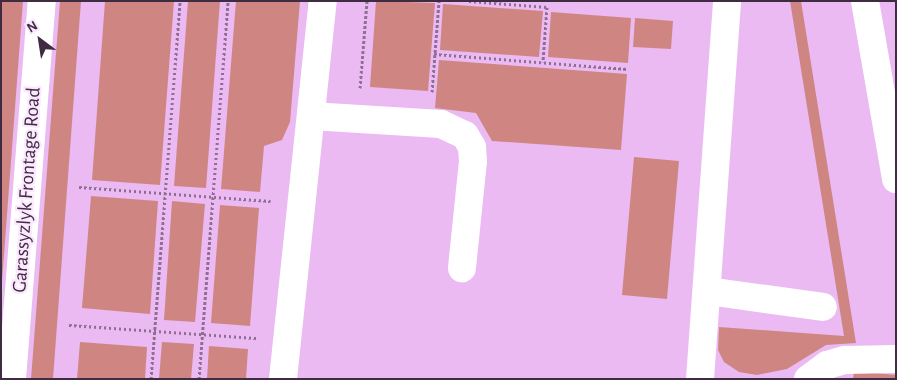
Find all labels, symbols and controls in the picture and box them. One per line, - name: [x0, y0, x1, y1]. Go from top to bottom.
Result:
- north arrow: [15, 15, 65, 65]
- text: N: [24, 19, 40, 36]
- street label: Garassyzlyk Frontage Road: [8, 87, 46, 293]

